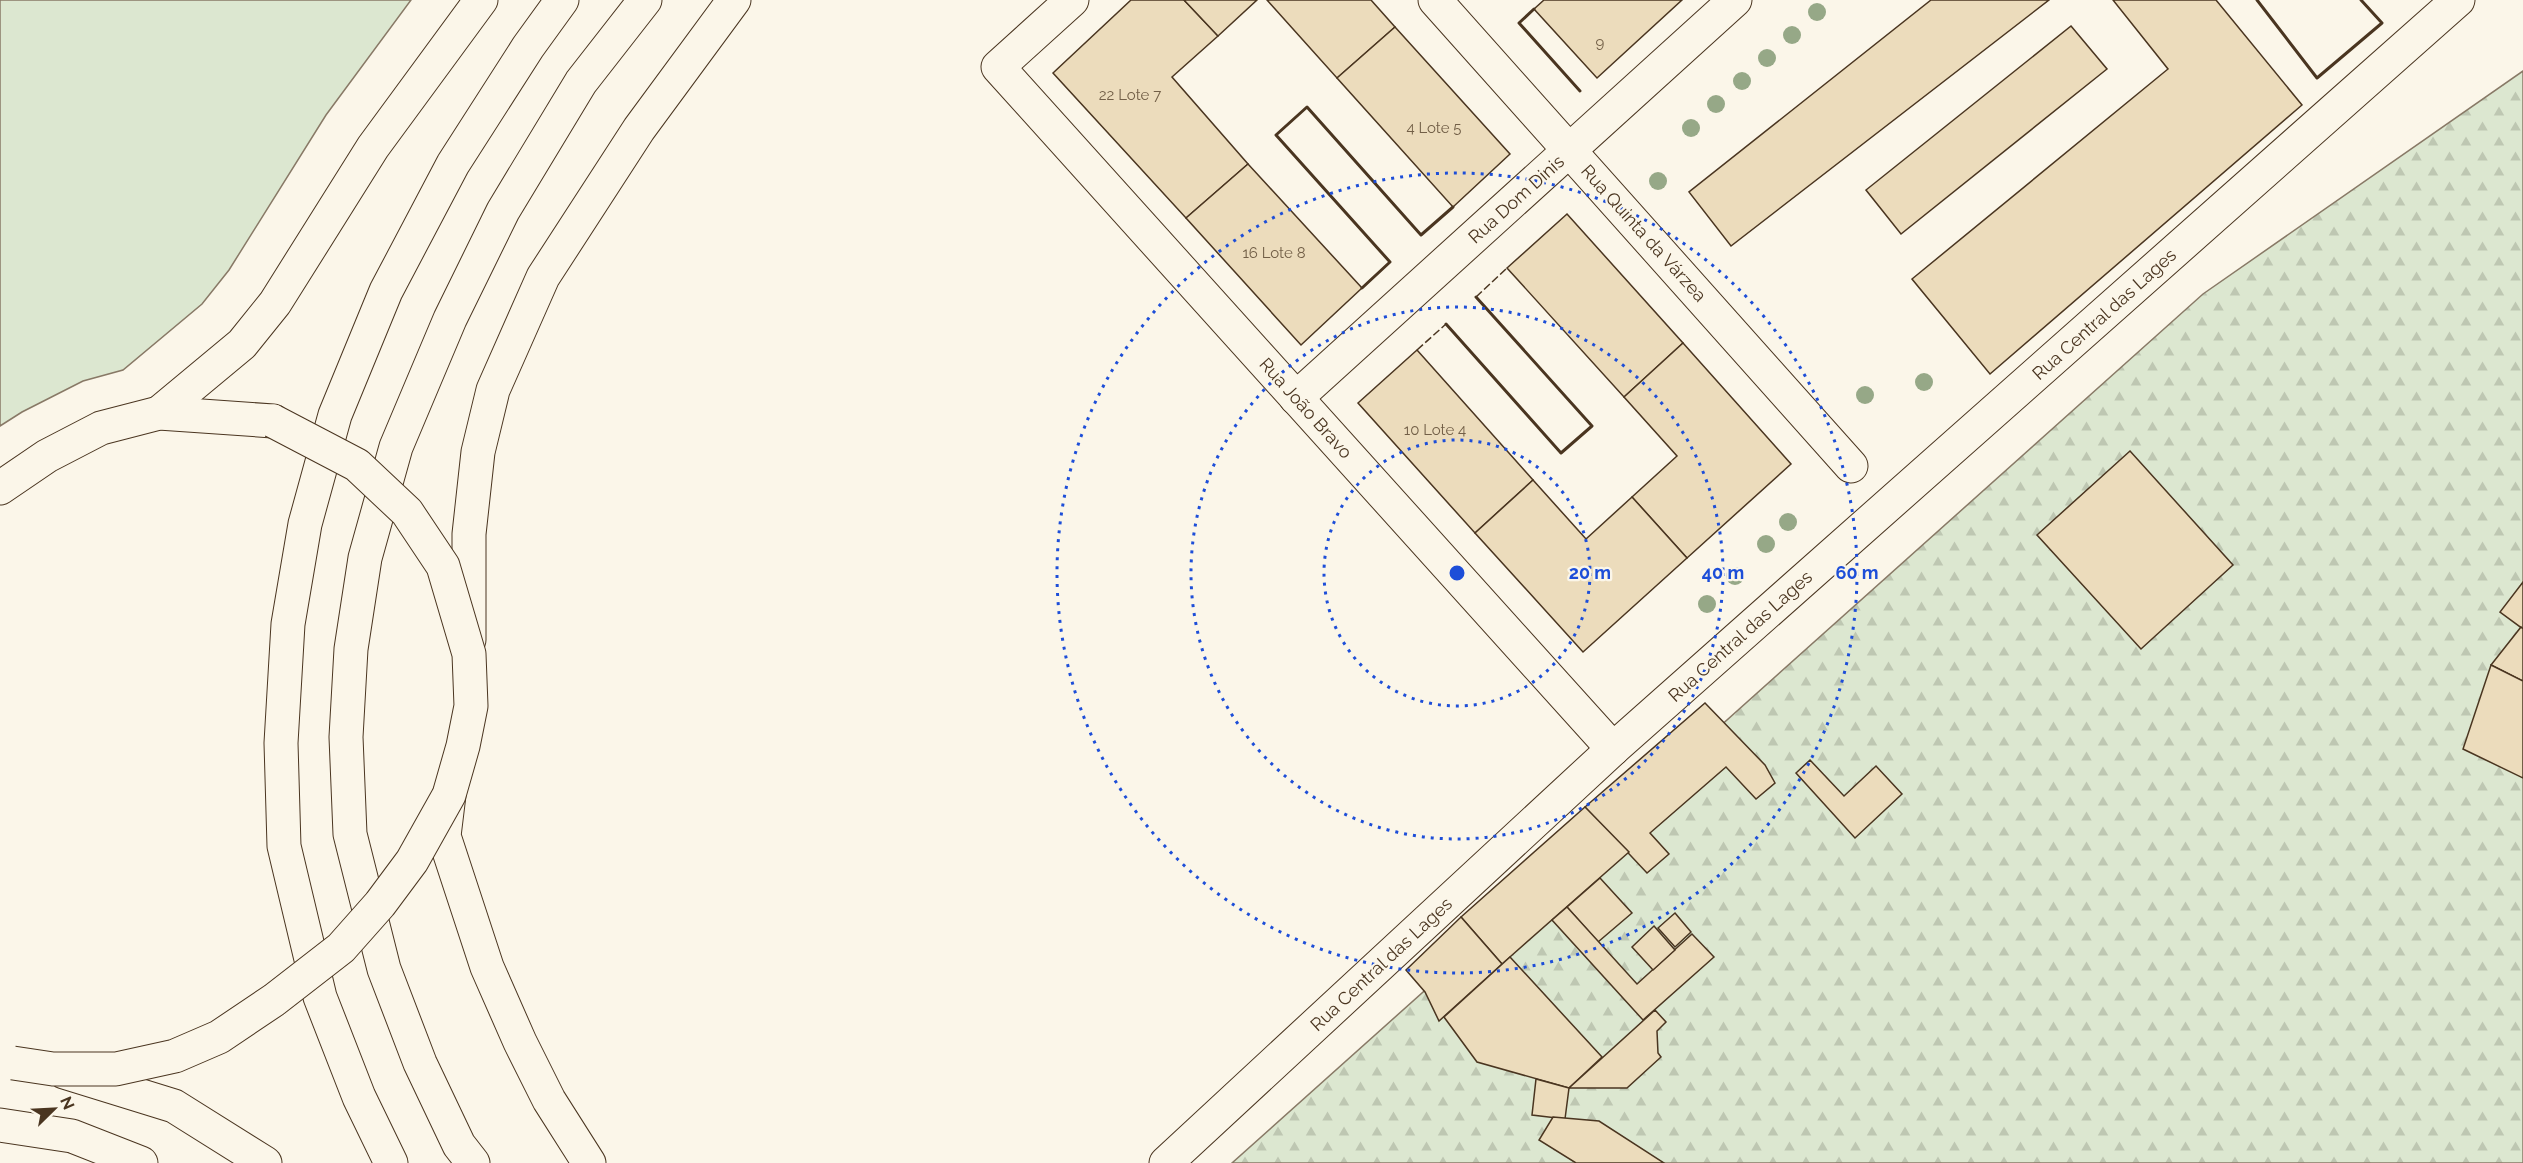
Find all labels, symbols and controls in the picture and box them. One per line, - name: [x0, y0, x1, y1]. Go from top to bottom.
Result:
- house number: 9: [1596, 34, 1605, 52]
- house number: 22 Lote 7: [1099, 86, 1161, 104]
- house number: 4 Lote 5: [1406, 119, 1462, 137]
- street label: Rua Dom Dinis: [1464, 150, 1568, 247]
- street label: Rua Quinta da Várzea: [1577, 160, 1711, 306]
- house number: 16 Lote 8: [1242, 244, 1306, 262]
- street label: Rua Central das Lages: [2028, 244, 2180, 384]
- street label: Rua João Bravo: [1255, 353, 1357, 463]
- house number: 10 Lote 4: [1404, 421, 1466, 439]
- text: 20 m: [1569, 562, 1611, 583]
- text: 40 m: [1702, 562, 1744, 583]
- text: 60 m: [1835, 562, 1879, 583]
- centre of rings: [1447, 563, 1467, 583]
- street label: Rua Central das Lages: [1664, 566, 1816, 706]
- street label: Rua Central das Lages: [1306, 893, 1456, 1035]
- north arrow: [24, 1079, 84, 1139]
- text: N: [56, 1094, 78, 1113]

